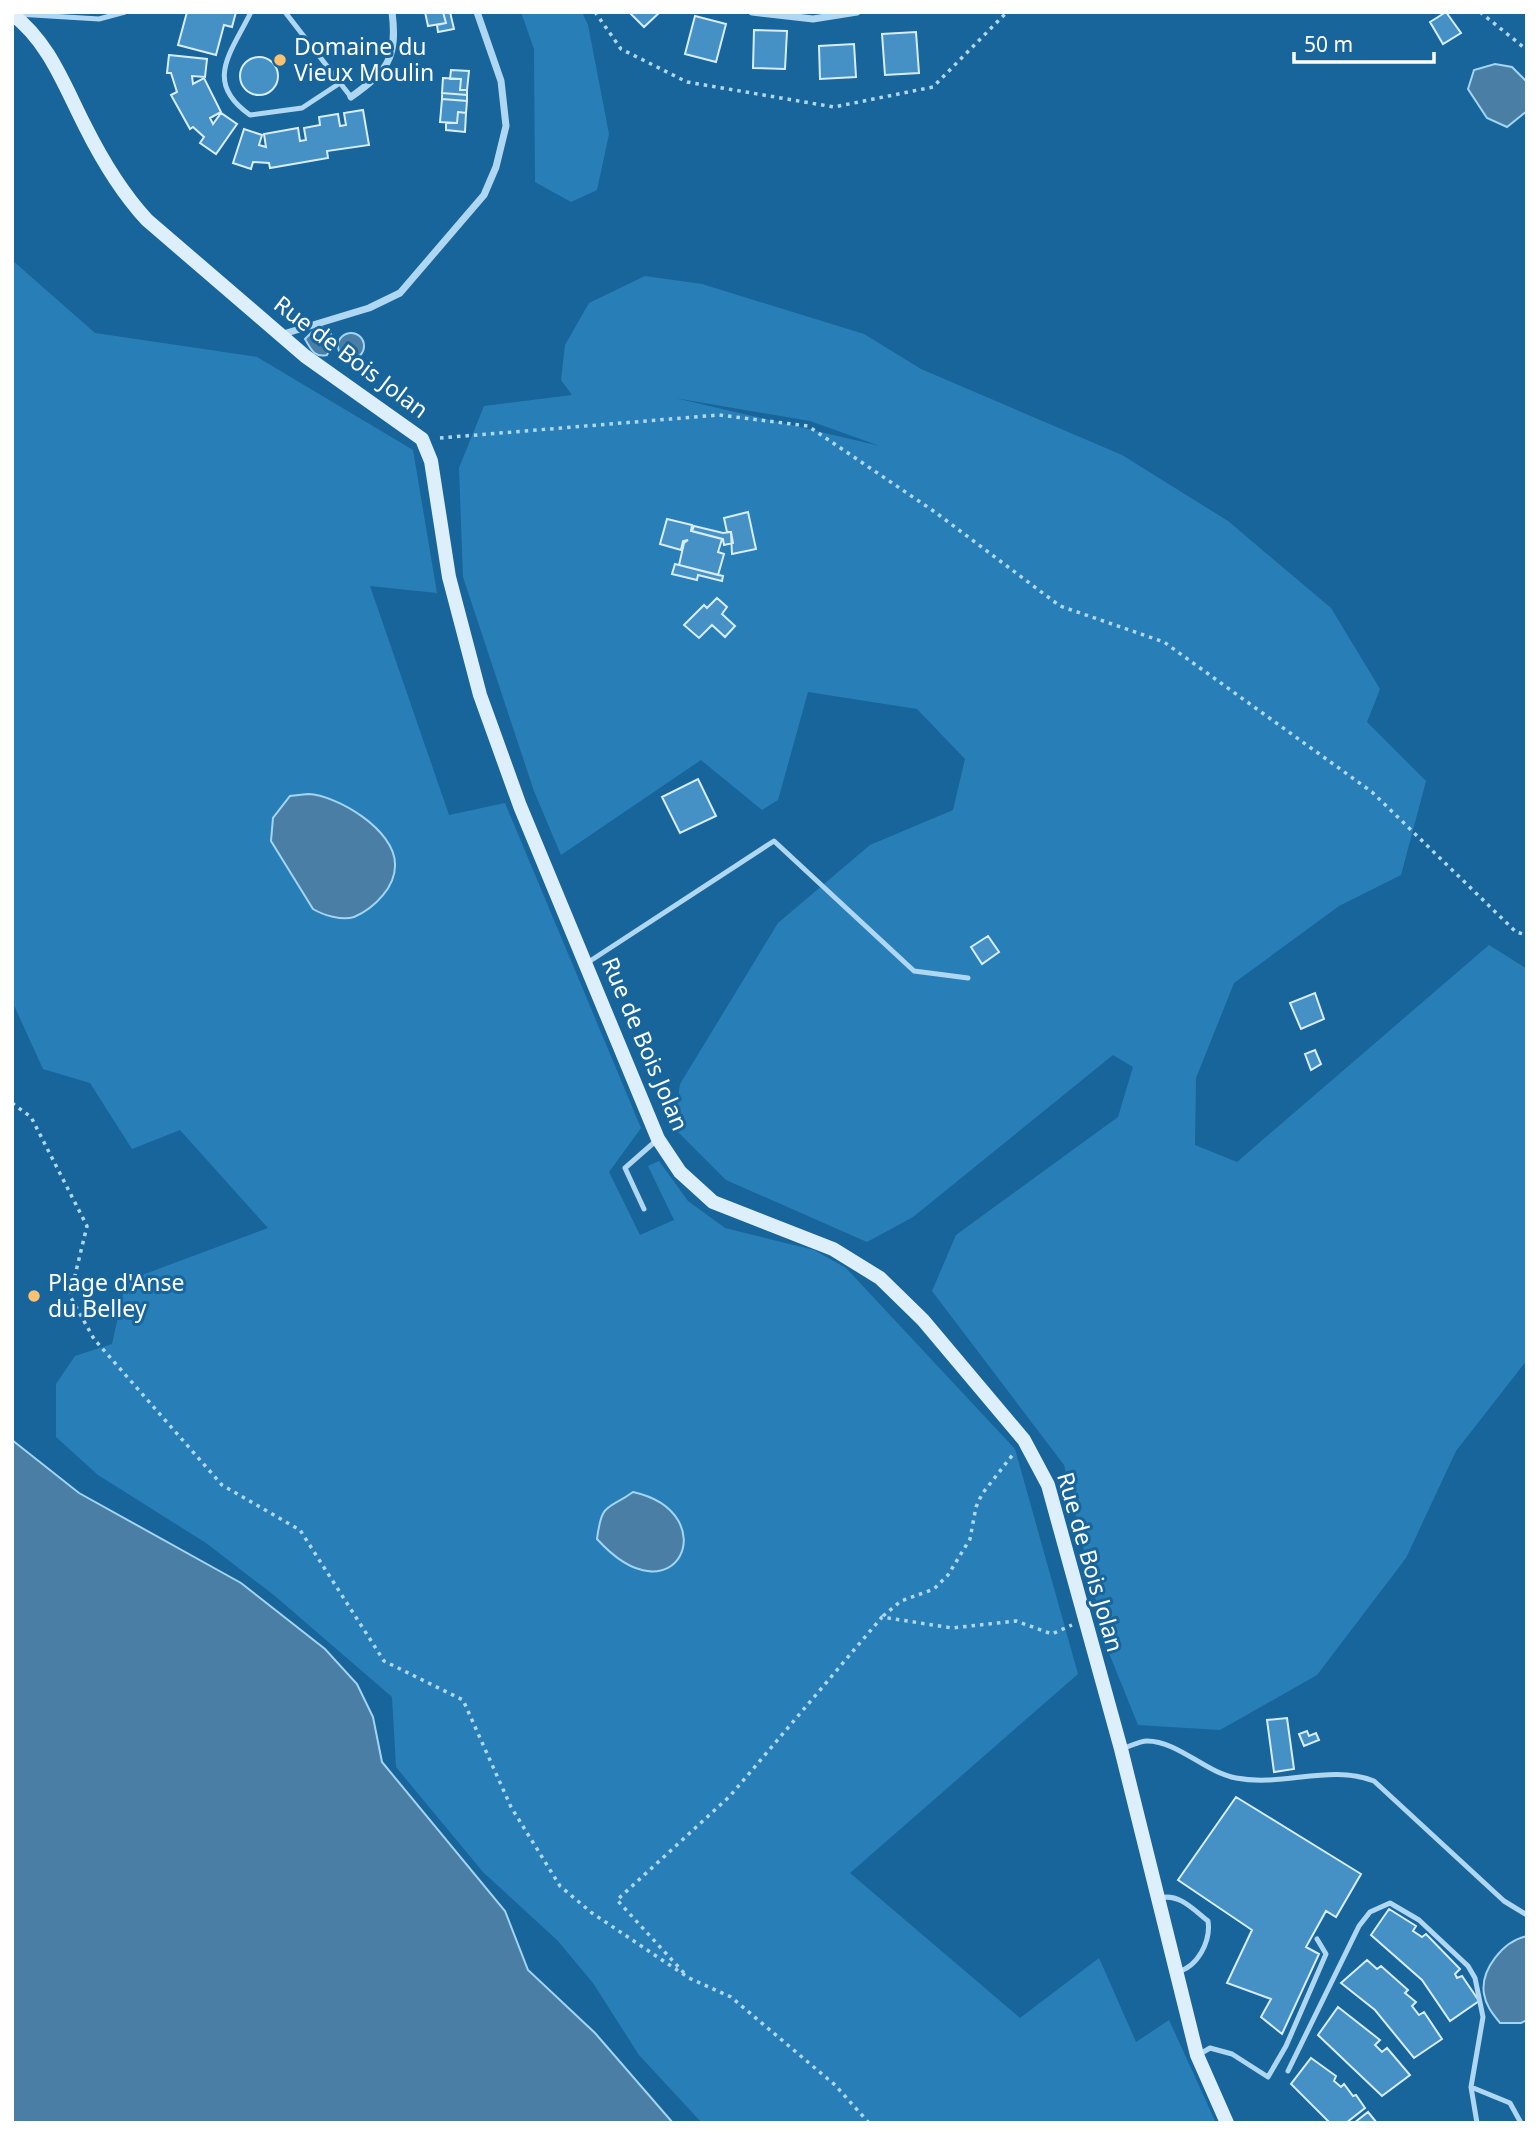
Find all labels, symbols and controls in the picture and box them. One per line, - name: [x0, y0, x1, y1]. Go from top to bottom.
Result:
- scale bar: [1294, 21, 1434, 65]
- place label: Domaine du Vieux Moulin: [294, 30, 434, 88]
- text: 50 m: [1304, 30, 1353, 58]
- marker: Domaine du Vieux Moulin: [272, 52, 288, 68]
- street label: Rue de Bois Jolan: [268, 288, 435, 425]
- street label: Rue de Bois Jolan: [595, 952, 697, 1135]
- place label: Plage d'Anse du Belley: [48, 1266, 184, 1324]
- marker: Plage d'Anse du Belley: [26, 1288, 42, 1304]
- street label: Rue de Bois Jolan: [1050, 1468, 1132, 1655]

